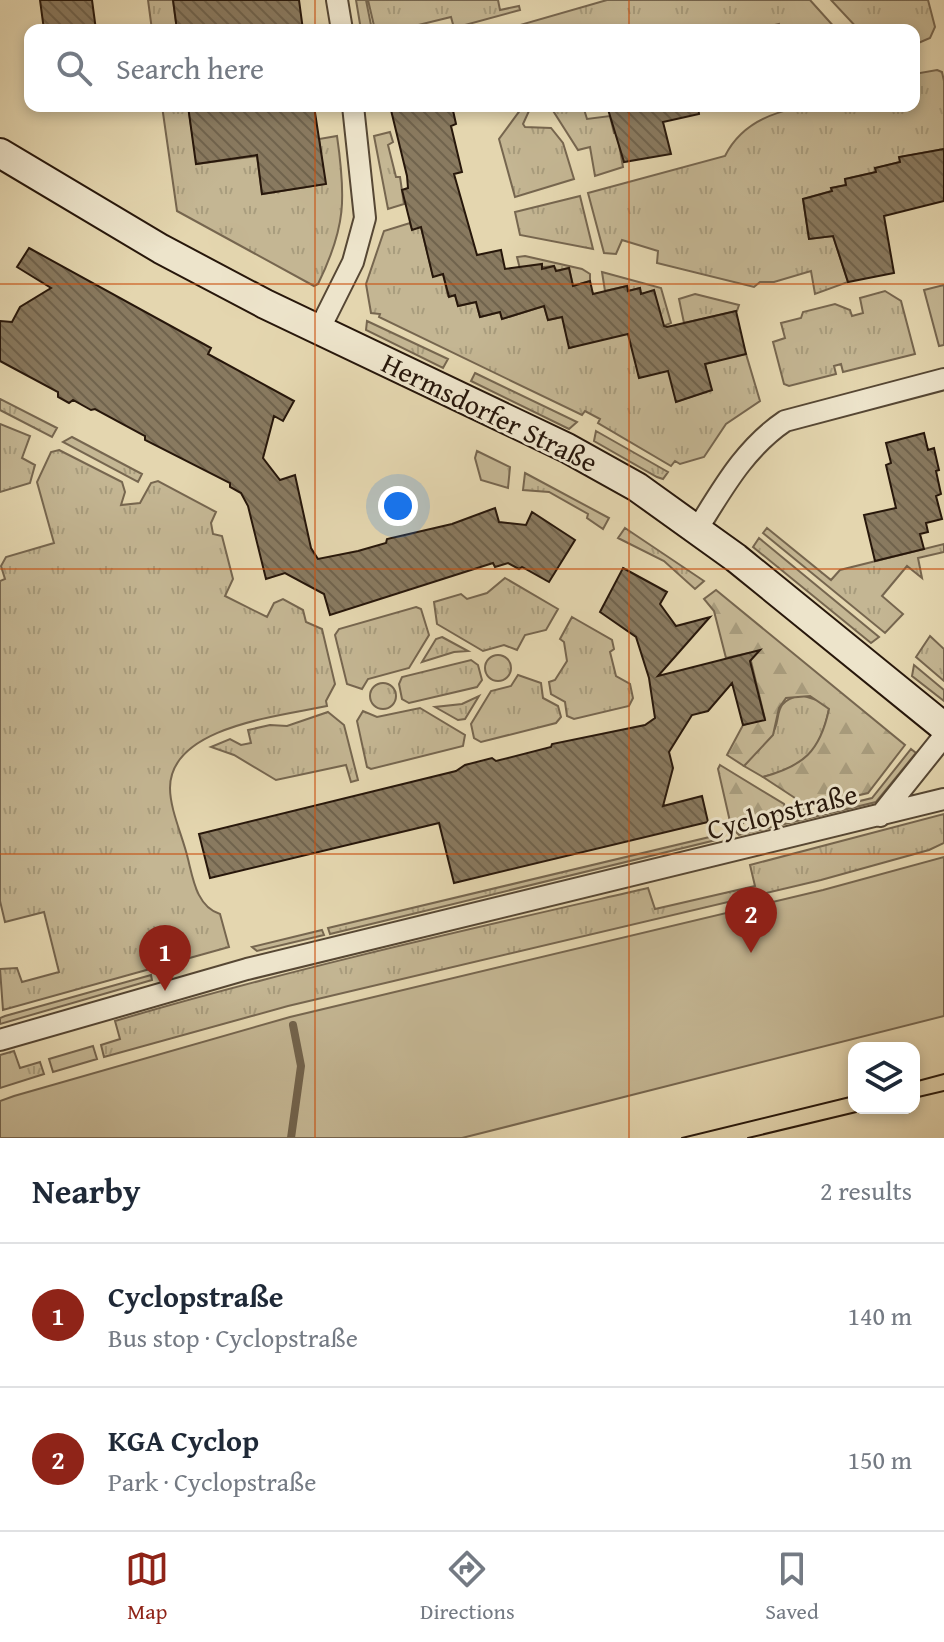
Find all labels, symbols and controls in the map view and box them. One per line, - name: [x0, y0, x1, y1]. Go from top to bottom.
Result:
- search box: [24, 24, 920, 112]
- icon: search: [52, 46, 96, 90]
- text: Search here: [116, 46, 264, 90]
- street label: Hermsdorfer Straße: [375, 342, 605, 482]
- your location: [378, 486, 418, 526]
- street label: Cyclopstraße: [703, 773, 861, 849]
- pin: 2: [725, 887, 777, 953]
- pin: 1: [139, 925, 191, 991]
- map controls: [848, 1042, 920, 1114]
- button: layers: [848, 1042, 920, 1114]
- text: Nearby: [32, 1166, 141, 1215]
- text: 2 results: [820, 1171, 912, 1210]
- text: Cyclopstraße: [108, 1274, 283, 1318]
- text: 1: [51, 1296, 65, 1335]
- text: 140 m: [847, 1296, 912, 1335]
- text: Bus stop · Cyclopstraße: [108, 1318, 358, 1357]
- text: KGA Cyclop: [108, 1418, 259, 1462]
- text: 2: [51, 1440, 65, 1479]
- text: 150 m: [847, 1440, 912, 1479]
- text: Park · Cyclopstraße: [108, 1462, 316, 1501]
- tab: Map: [125, 1547, 169, 1627]
- tab: Directions: [420, 1547, 515, 1627]
- tab: Saved: [765, 1547, 819, 1627]

